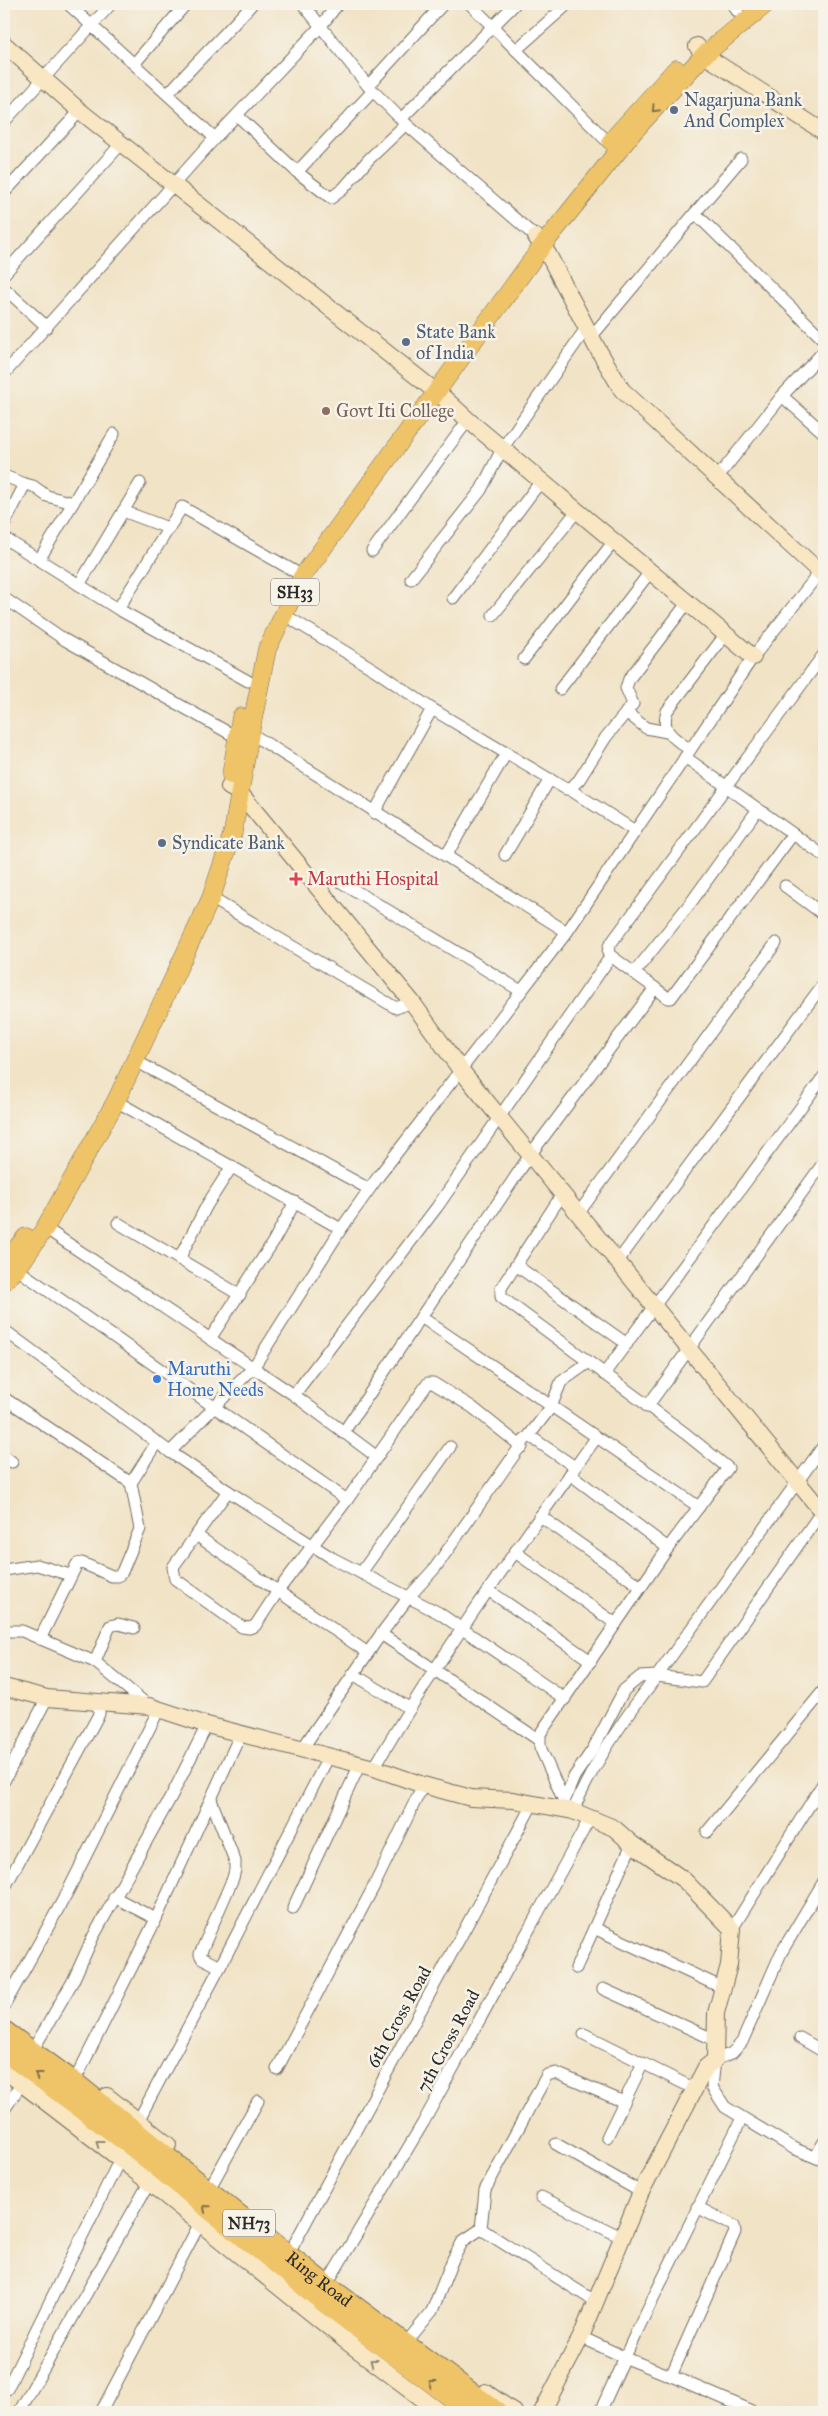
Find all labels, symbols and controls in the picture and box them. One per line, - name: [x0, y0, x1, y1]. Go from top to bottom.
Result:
- place label: Nagarjuna Bank And Complex: [683, 89, 803, 132]
- one-way arrow: [651, 103, 660, 112]
- marker: Nagarjuna Bank And Complex: [668, 104, 680, 116]
- place label: State Bank of India: [416, 321, 496, 364]
- marker: State Bank of India: [400, 336, 412, 348]
- place label: Govt Iti College: [336, 400, 454, 423]
- marker: Govt Iti College: [320, 405, 332, 417]
- road number: SH33: [271, 578, 319, 606]
- place label: Syndicate Bank: [172, 832, 285, 854]
- marker: Syndicate Bank: [156, 837, 168, 849]
- place label: Maruthi Hospital: [307, 868, 439, 890]
- marker: Maruthi Hospital: [289, 872, 303, 886]
- place label: Maruthi Home Needs: [167, 1358, 264, 1401]
- marker: Maruthi Home Needs: [151, 1373, 163, 1385]
- street label: 6th Cross Road: [362, 1962, 436, 2072]
- street label: 7th Cross Road: [412, 1986, 484, 2096]
- one-way arrow: [34, 2072, 44, 2081]
- one-way arrow: [96, 2140, 105, 2148]
- one-way arrow: [203, 2205, 212, 2214]
- road number: NH73: [223, 2210, 275, 2236]
- street label: Ring Road: [281, 2246, 357, 2312]
- one-way arrow: [369, 2359, 379, 2368]
- one-way arrow: [428, 2380, 438, 2389]

